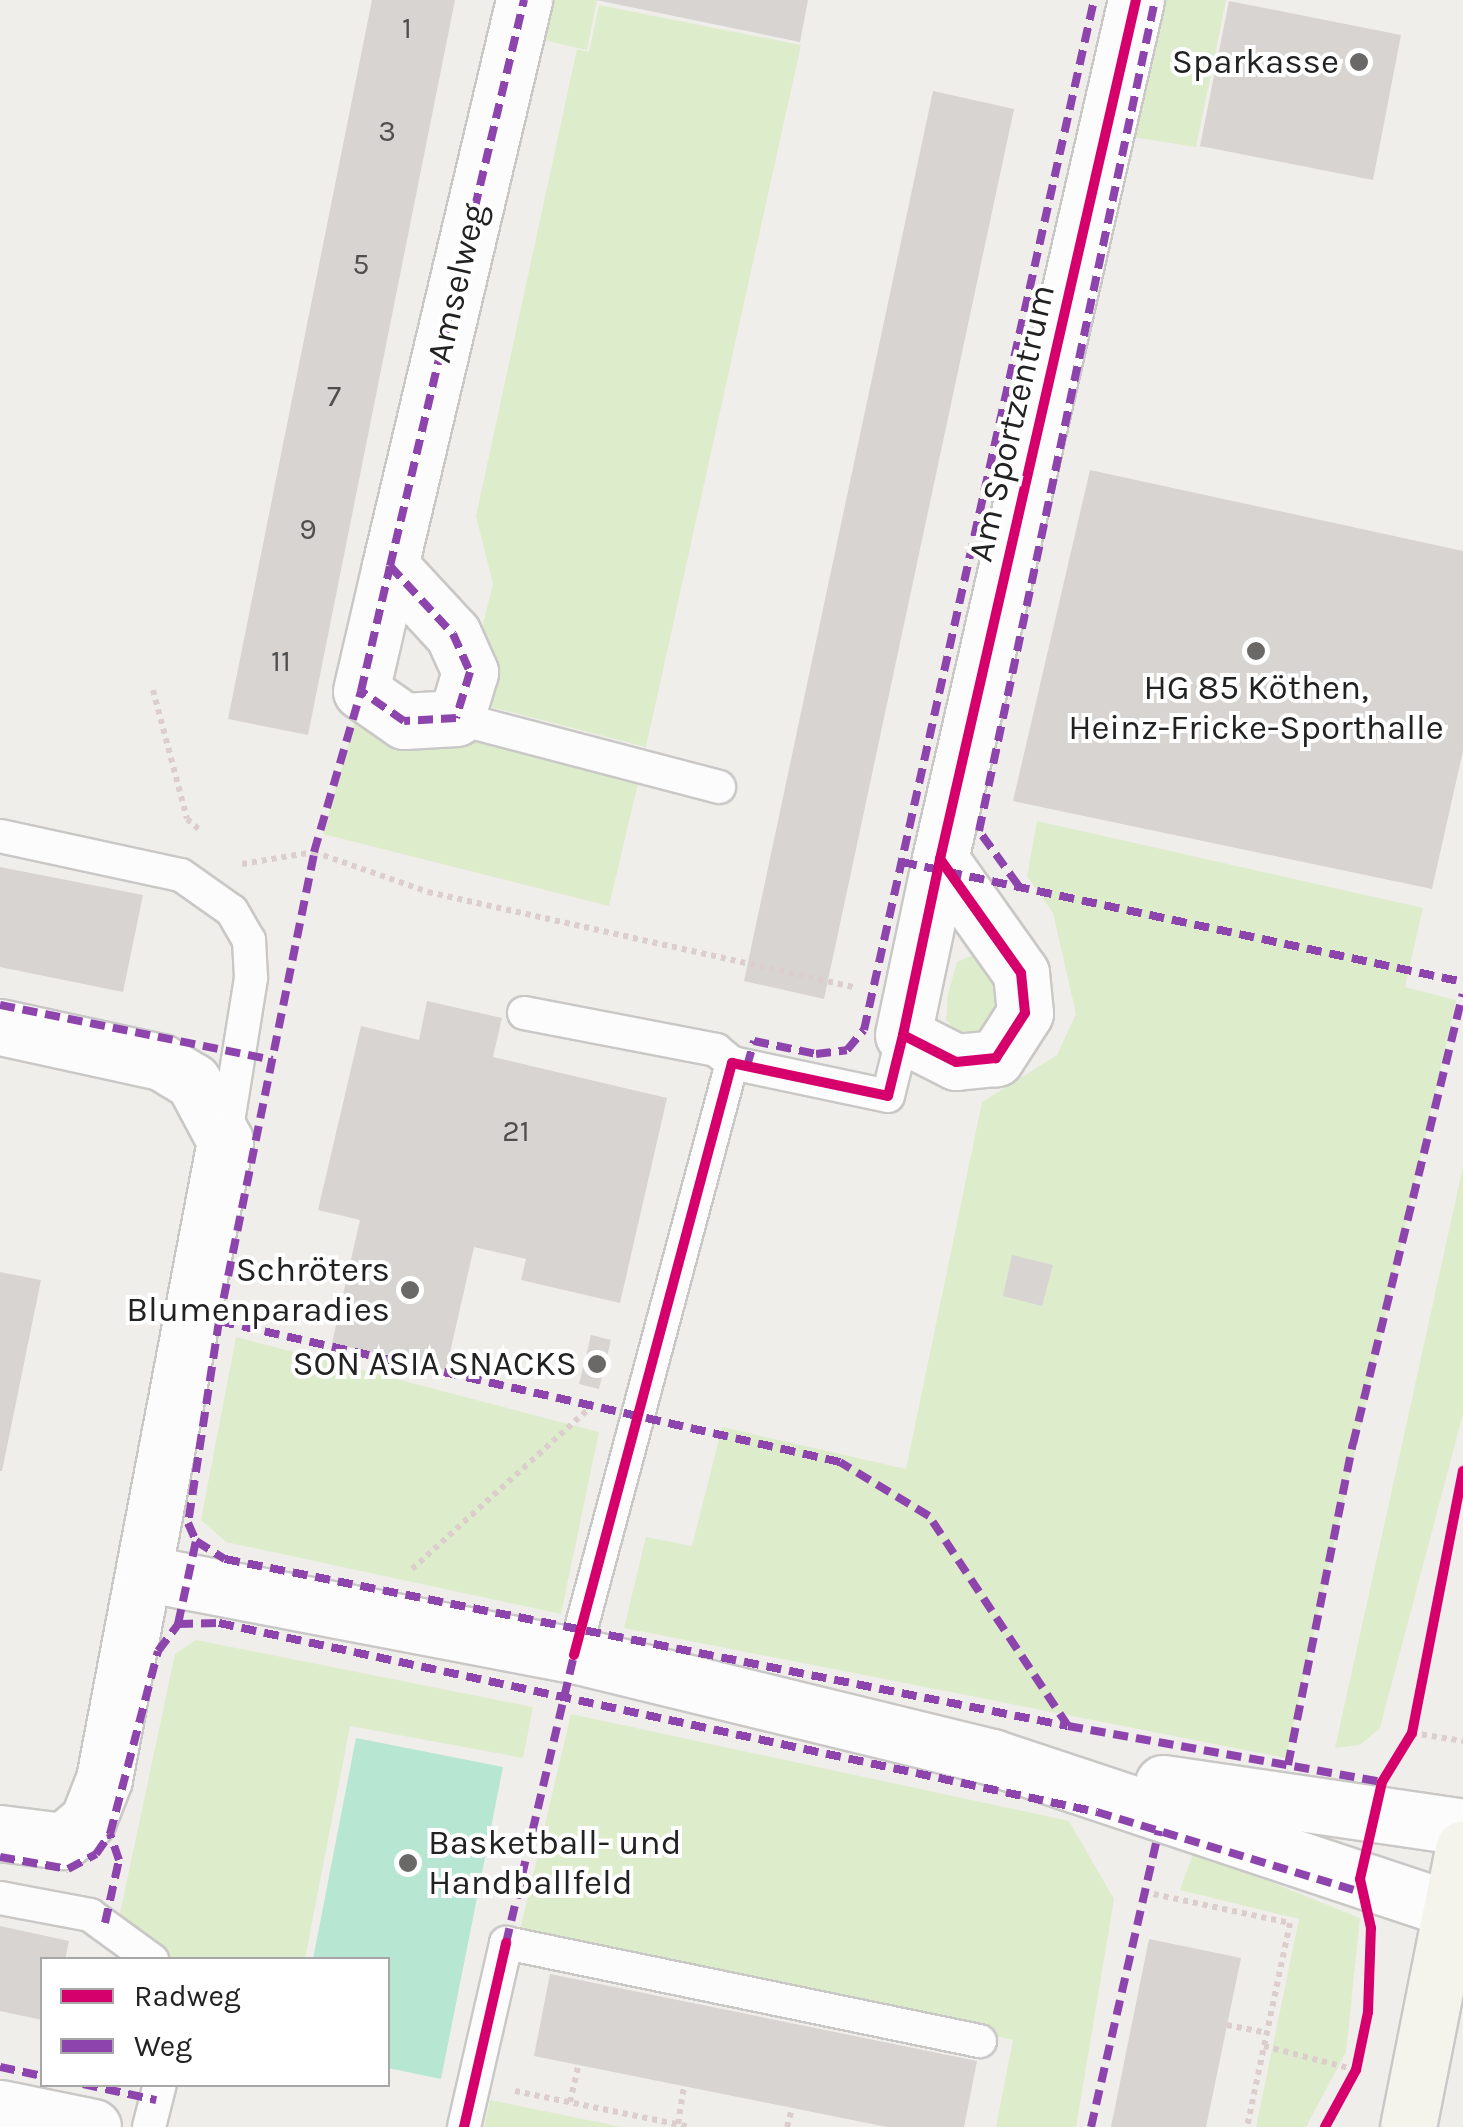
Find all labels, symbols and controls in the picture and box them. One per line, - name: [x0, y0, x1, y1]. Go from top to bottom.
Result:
- house number: 1: [402, 10, 412, 46]
- place label: Sparkasse: [1172, 41, 1339, 83]
- marker: Sparkasse: [1348, 51, 1370, 73]
- house number: 3: [378, 113, 396, 149]
- street label: Amselweg: [418, 199, 496, 367]
- house number: 5: [353, 246, 369, 282]
- street label: Am Sportzentrum: [960, 280, 1064, 566]
- house number: 7: [327, 378, 341, 414]
- house number: 9: [299, 511, 317, 547]
- marker: HG 85 Köthen, Heinz-Fricke-Sporthalle: [1245, 640, 1267, 662]
- house number: 11: [271, 643, 291, 679]
- place label: HG 85 Köthen, Heinz-Fricke-Sporthalle: [1068, 667, 1444, 749]
- house number: 21: [502, 1113, 530, 1149]
- place label: Schröters Blumenparadies: [126, 1249, 390, 1331]
- marker: Schröters Blumenparadies: [399, 1279, 421, 1301]
- place label: SON ASIA SNACKS: [292, 1343, 577, 1385]
- marker: SON ASIA SNACKS: [586, 1353, 608, 1375]
- place label: Basketball- und Handballfeld: [428, 1822, 681, 1904]
- marker: Basketball- und Handballfeld: [397, 1852, 419, 1874]
- legend: [40, 1957, 390, 2087]
- text: Radweg: [134, 1978, 241, 2014]
- text: Weg: [134, 2028, 192, 2064]

